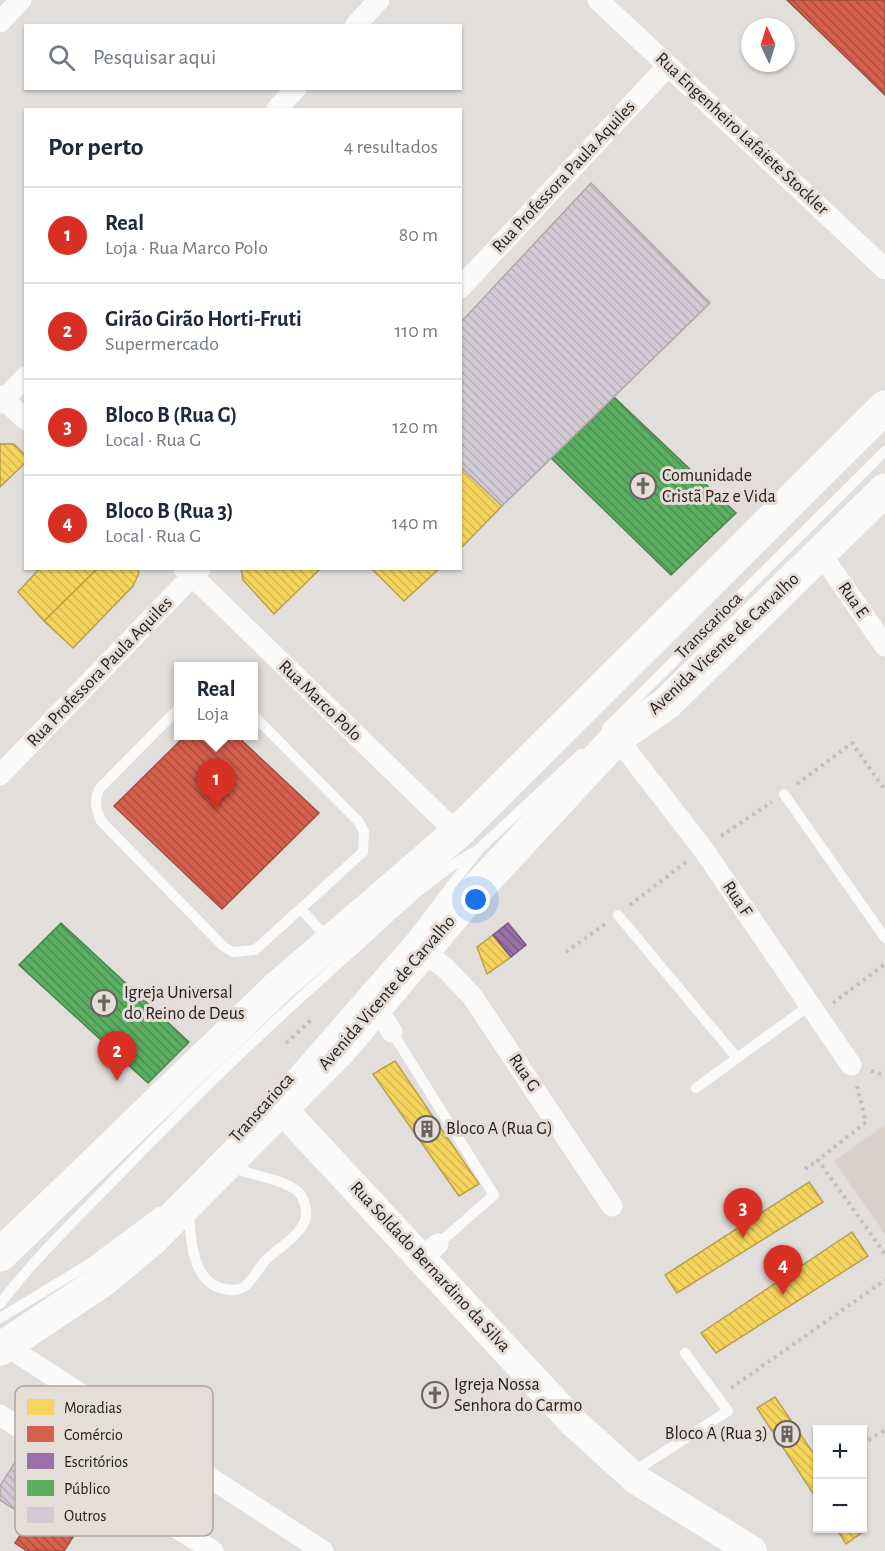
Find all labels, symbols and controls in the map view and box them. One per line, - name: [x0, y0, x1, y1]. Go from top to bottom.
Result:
- north arrow: [741, 18, 795, 72]
- search box: [24, 24, 462, 90]
- icon: search: [45, 41, 78, 74]
- text: Pesquisar aqui: [93, 46, 216, 68]
- street label: Rua Engenheiro Lafaiete Stockler: [652, 49, 832, 219]
- street label: Rua Professora Paula Aquiles: [489, 98, 639, 256]
- text: Por perto: [48, 134, 144, 160]
- text: 4 resultados: [344, 137, 438, 157]
- text: Real: [105, 212, 144, 234]
- text: 1: [64, 225, 71, 245]
- text: 80 m: [399, 225, 438, 245]
- text: Loja · Rua Marco Polo: [105, 238, 268, 258]
- text: Girão Girão Horti-Fruti: [105, 308, 302, 330]
- text: 2: [63, 321, 72, 341]
- text: 110 m: [394, 321, 438, 341]
- text: Supermercado: [105, 334, 219, 354]
- text: Bloco B (Rua G): [105, 404, 237, 426]
- text: 3: [63, 417, 72, 437]
- text: 120 m: [392, 417, 438, 437]
- text: Local · Rua G: [105, 430, 201, 450]
- place label: Comunidade Cristã Paz e Vida: [662, 467, 776, 506]
- church icon: Comunidade Cristã Paz e Vida: [628, 471, 658, 501]
- text: Bloco B (Rua 3): [105, 500, 234, 522]
- text: 4: [62, 513, 73, 533]
- text: 140 m: [392, 513, 438, 533]
- text: Local · Rua G: [105, 526, 201, 546]
- street label: Avenida Vicente de Carvalho: [645, 570, 803, 718]
- street label: Rua E: [835, 579, 872, 621]
- street label: Transcarioca: [672, 589, 746, 663]
- street label: Rua Professora Paula Aquiles: [24, 594, 176, 750]
- street label: Rua Marco Polo: [275, 657, 365, 745]
- popup: [174, 662, 258, 740]
- text: Real: [196, 678, 236, 700]
- text: Loja: [196, 704, 229, 724]
- pin: 1: [196, 760, 236, 809]
- street label: Rua F: [719, 878, 755, 920]
- your location: [461, 885, 490, 914]
- street label: Avenida Vicente de Carvalho: [315, 912, 459, 1074]
- place label: Igreja Universal do Reino de Deus: [124, 984, 245, 1023]
- church icon: Igreja Universal do Reino de Deus: [89, 988, 119, 1018]
- pin: 2: [98, 1032, 136, 1081]
- street label: Rua G: [505, 1051, 543, 1095]
- street label: Transcarioca: [226, 1070, 298, 1146]
- building icon: Bloco A (Rua G): [412, 1114, 442, 1144]
- place label: Bloco A (Rua G): [446, 1120, 553, 1138]
- street label: Rua Soldado Bernardino da Silva: [347, 1178, 513, 1356]
- pin: 3: [724, 1188, 762, 1238]
- pin: 4: [764, 1246, 802, 1295]
- place label: Igreja Nossa Senhora do Carmo: [454, 1376, 583, 1415]
- church icon: Igreja Nossa Senhora do Carmo: [420, 1380, 450, 1410]
- legend: [15, 1386, 213, 1536]
- text: Moradias: [64, 1400, 122, 1416]
- building icon: Bloco A (Rua 3): [772, 1419, 802, 1449]
- place label: Bloco A (Rua 3): [665, 1425, 768, 1443]
- map controls: [813, 1425, 867, 1533]
- button: +: [813, 1425, 867, 1479]
- text: Comércio: [64, 1427, 123, 1443]
- text: Escritórios: [64, 1454, 128, 1470]
- button: −: [813, 1479, 867, 1533]
- text: Público: [64, 1481, 110, 1497]
- text: Outros: [64, 1508, 106, 1524]

